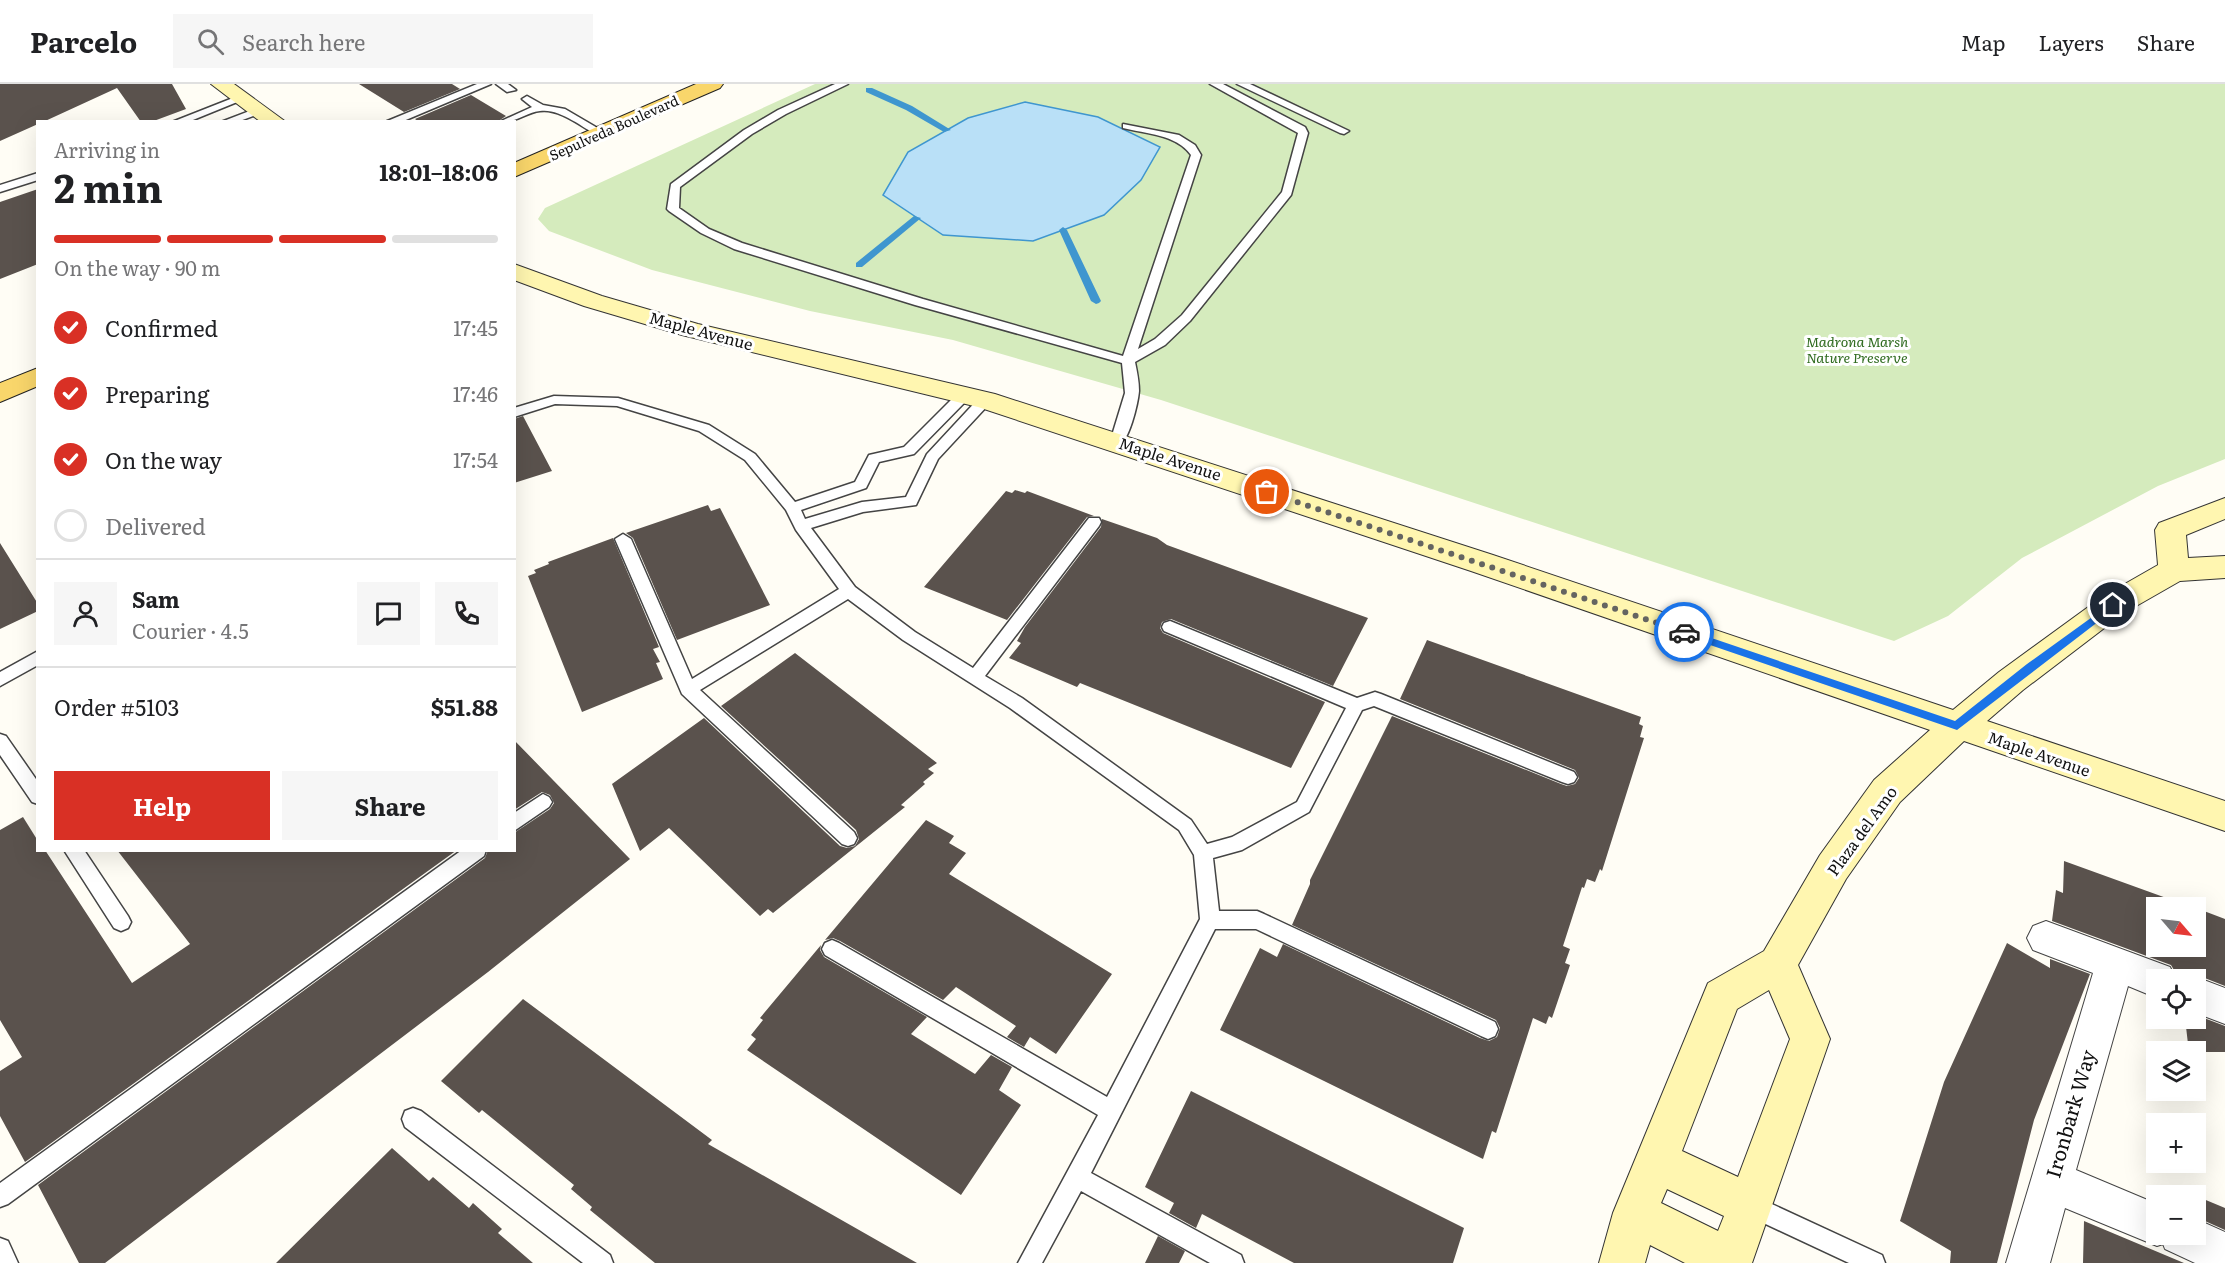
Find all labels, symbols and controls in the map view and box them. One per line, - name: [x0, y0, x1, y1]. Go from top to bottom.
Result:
- search box: [173, 14, 593, 68]
- text: Parcelo: [30, 20, 137, 62]
- icon: search: [194, 25, 227, 58]
- text: Search here: [242, 25, 366, 58]
- text: Map: [1961, 26, 2006, 57]
- text: Layers: [2039, 26, 2104, 57]
- text: Share: [2137, 26, 2195, 57]
- street label: Sepulveda Boulevard: [546, 89, 682, 165]
- text: Arriving in: [54, 134, 160, 164]
- text: 18:01–18:06: [379, 155, 498, 188]
- text: 2 min: [54, 157, 163, 215]
- text: On the way · 90 m: [54, 252, 220, 282]
- street label: Maple Avenue: [647, 305, 756, 355]
- icon: check: [54, 311, 87, 344]
- text: Confirmed: [105, 311, 218, 344]
- text: 17:45: [453, 312, 498, 342]
- park label: Madrona Marsh Nature Preserve: [1806, 331, 1909, 367]
- icon: check: [54, 377, 87, 410]
- text: Preparing: [105, 377, 209, 410]
- text: 17:46: [453, 378, 498, 408]
- street label: Maple Avenue: [1116, 430, 1225, 486]
- icon: check: [54, 443, 87, 476]
- text: On the way: [105, 443, 222, 476]
- text: 17:54: [453, 444, 498, 474]
- pin: [1241, 466, 1292, 517]
- icon: bag: [1250, 475, 1283, 508]
- text: Delivered: [105, 509, 206, 542]
- pin: [2087, 579, 2138, 630]
- button: person: [54, 582, 117, 645]
- text: Sam: [132, 582, 180, 615]
- button: chat: [357, 582, 420, 645]
- button: phone: [435, 582, 498, 645]
- icon: home: [2096, 588, 2129, 621]
- courier: [1654, 602, 1714, 662]
- text: Courier · 4.5: [132, 615, 249, 645]
- icon: car: [1668, 616, 1701, 649]
- text: Order #5103: [54, 690, 179, 723]
- text: $51.88: [431, 690, 498, 723]
- street label: Maple Avenue: [1985, 724, 2094, 782]
- button: Help: [54, 771, 270, 840]
- button: Share: [282, 771, 498, 840]
- street label: Plaza del Amo: [1820, 781, 1902, 880]
- north arrow: [2146, 897, 2206, 957]
- map controls: [2146, 897, 2206, 1245]
- button: locate: [2146, 969, 2206, 1029]
- button: layers: [2146, 1041, 2206, 1101]
- street label: Ironbark Way: [2036, 1045, 2102, 1181]
- button: +: [2146, 1113, 2206, 1173]
- button: −: [2146, 1185, 2206, 1245]

